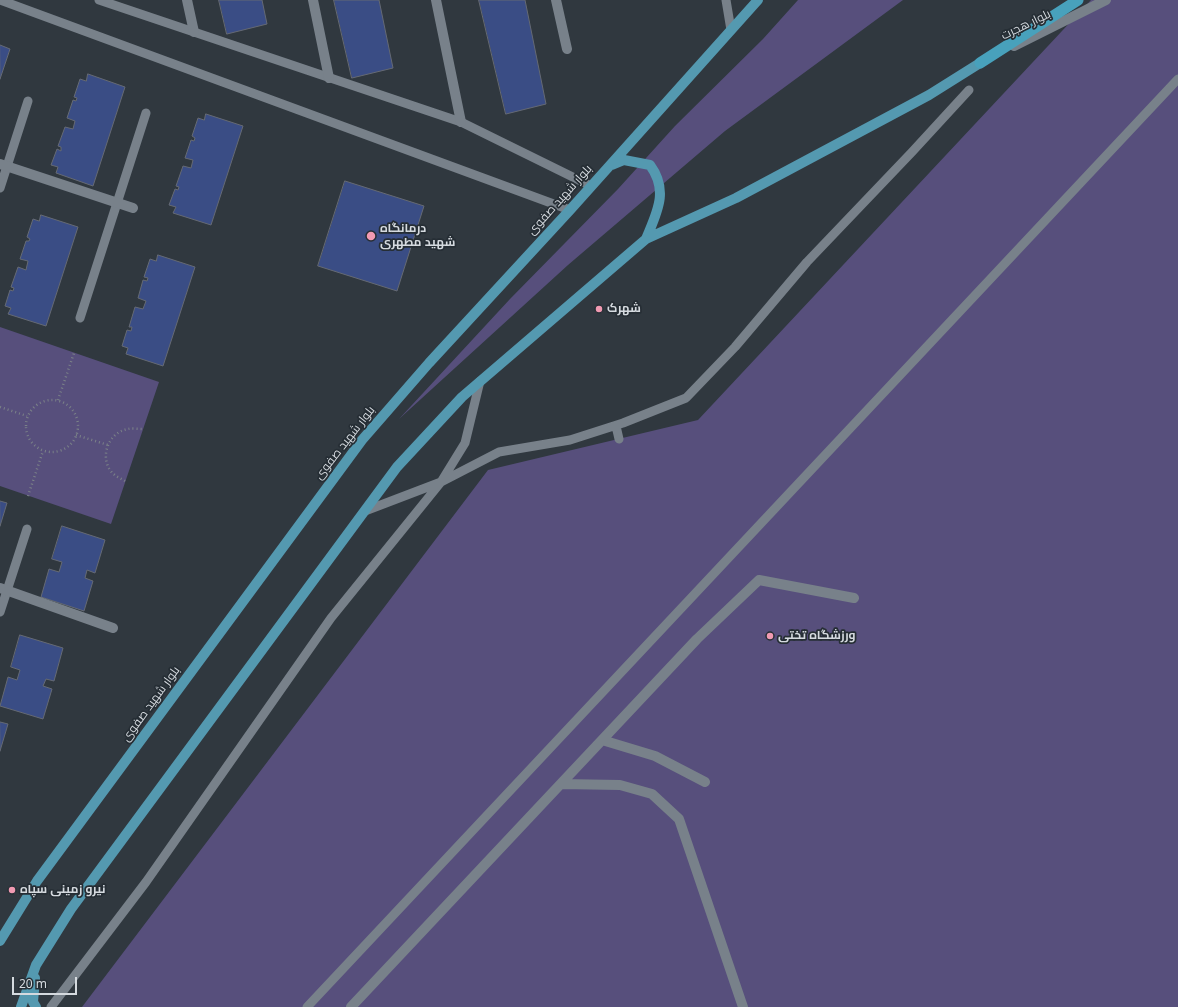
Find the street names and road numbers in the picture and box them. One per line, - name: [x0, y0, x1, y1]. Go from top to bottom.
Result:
- street label: بلوار هجرت: [999, 7, 1053, 43]
- street label: بلوار شهید صفوی: [525, 162, 595, 238]
- street label: بلوار شهید صفوی: [312, 403, 378, 483]
- street label: بلوار شهید صفوی: [119, 664, 183, 744]

